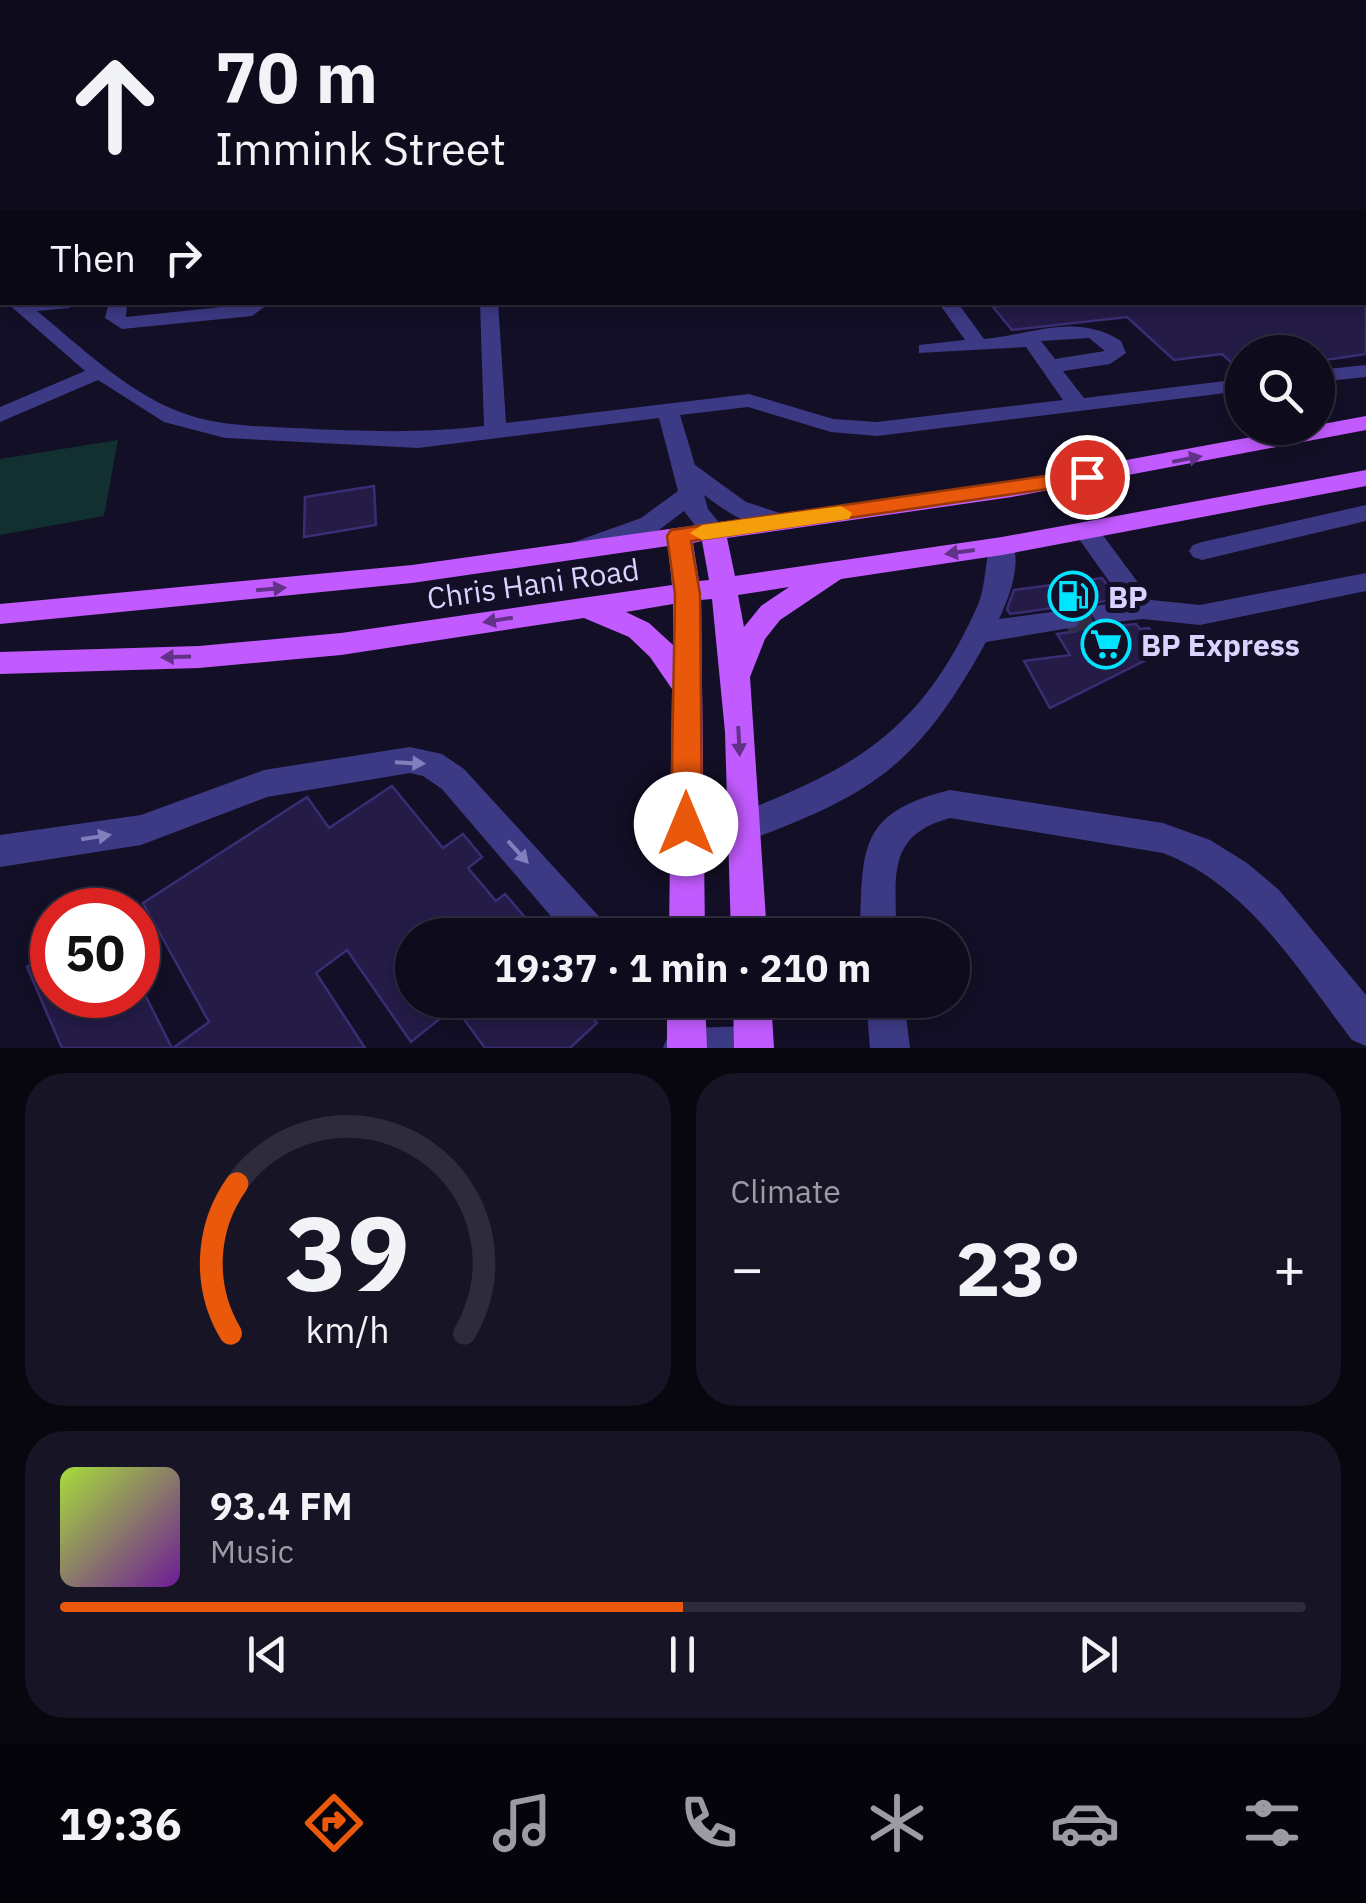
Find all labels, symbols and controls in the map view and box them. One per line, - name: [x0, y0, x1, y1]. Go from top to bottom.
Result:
- text: 70 m: [215, 31, 378, 122]
- icon: ahead: [50, 40, 180, 170]
- text: Immink Street: [215, 119, 506, 177]
- icon: right: [156, 230, 211, 285]
- text: Then: [50, 233, 136, 282]
- map controls: [1225, 335, 1335, 445]
- button: search: [1225, 335, 1335, 445]
- pin: [1045, 435, 1130, 520]
- icon: arrive: [1060, 450, 1115, 505]
- one-way arrow: [1171, 451, 1202, 467]
- one-way arrow: [944, 545, 976, 561]
- street label: Chris Hani Road: [424, 549, 642, 617]
- fuel station icon: BP: [1047, 570, 1099, 622]
- place label: BP: [1108, 577, 1148, 616]
- one-way arrow: [256, 581, 288, 597]
- one-way arrow: [482, 613, 514, 629]
- supermarket icon: BP Express: [1080, 618, 1132, 670]
- place label: BP Express: [1141, 625, 1300, 664]
- one-way arrow: [159, 650, 191, 666]
- one-way arrow: [731, 726, 747, 758]
- one-way arrow: [395, 755, 426, 771]
- position arrow: [634, 772, 738, 876]
- one-way arrow: [81, 829, 113, 844]
- one-way arrow: [506, 839, 528, 864]
- speed limit sign: 50: [30, 888, 160, 1018]
- text: 19:37 · 1 min · 210 m: [494, 943, 871, 992]
- text: Climate: [731, 1170, 841, 1212]
- text: 39: [285, 1184, 410, 1320]
- text: 23°: [956, 1219, 1081, 1317]
- text: −: [731, 1232, 764, 1303]
- text: +: [1273, 1232, 1306, 1303]
- text: km/h: [306, 1306, 390, 1353]
- text: 93.4 FM: [210, 1481, 353, 1530]
- text: Music: [210, 1530, 294, 1572]
- icon: previous: [240, 1627, 295, 1682]
- icon: pause: [655, 1627, 710, 1682]
- icon: next: [1071, 1627, 1126, 1682]
- icon: directions: [299, 1788, 369, 1858]
- icon: music: [487, 1788, 557, 1858]
- icon: phone: [674, 1788, 744, 1858]
- icon: climate: [862, 1788, 932, 1858]
- icon: car: [1050, 1788, 1120, 1858]
- icon: filters: [1237, 1788, 1307, 1858]
- text: 19:36: [59, 1794, 182, 1852]

